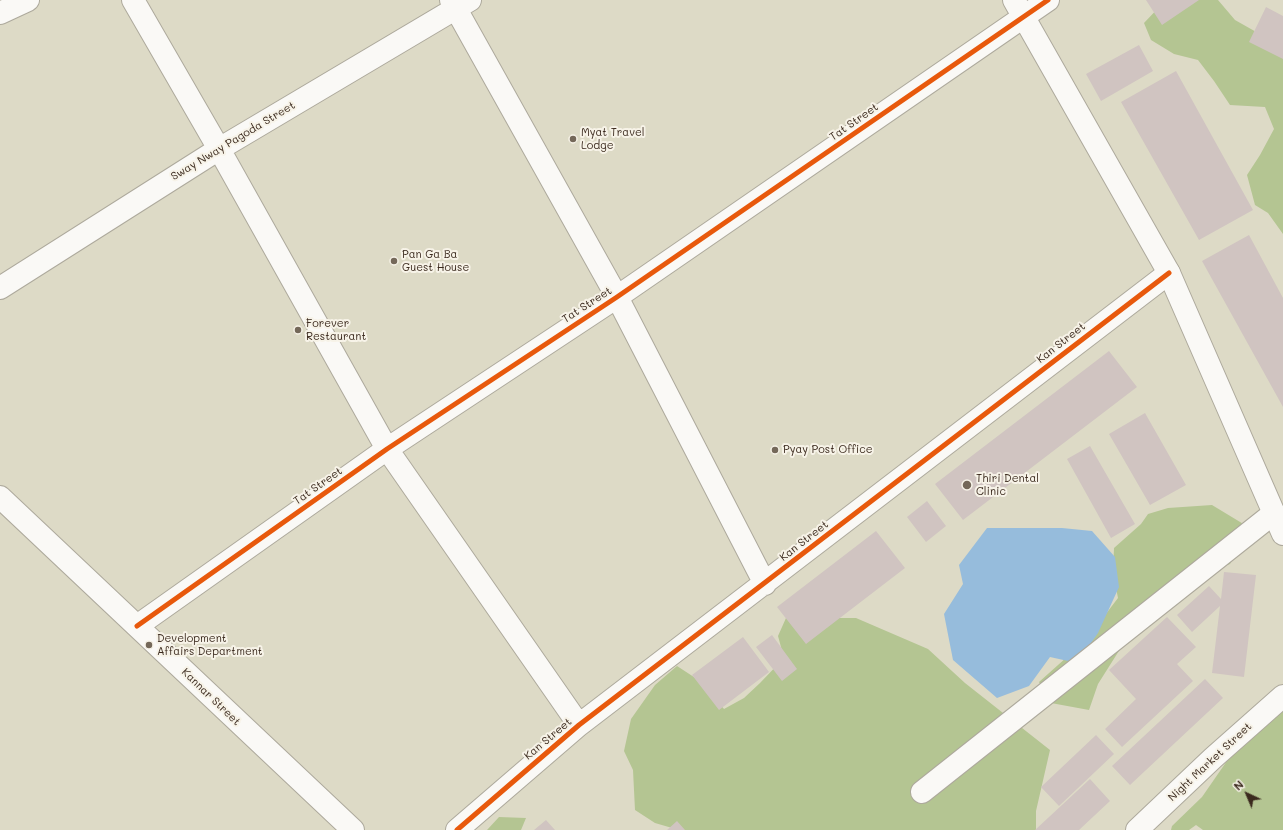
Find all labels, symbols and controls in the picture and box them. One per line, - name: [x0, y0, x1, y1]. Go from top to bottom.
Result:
- street label: Sway Nway Pagoda Street: [169, 99, 297, 183]
- street label: Tat Street: [827, 100, 881, 144]
- place label: Myat Travel Lodge: [581, 126, 645, 152]
- marker: Myat Travel Lodge: [568, 134, 578, 144]
- place label: Pan Ga Ba Guest House: [402, 248, 469, 274]
- marker: Pan Ga Ba Guest House: [389, 256, 399, 266]
- street label: Tat Street: [560, 284, 614, 326]
- place label: Forever Restaurant: [306, 317, 366, 343]
- street label: Kan Street: [1034, 320, 1088, 366]
- marker: Forever Restaurant: [293, 325, 303, 335]
- place label: Pyay Post Office: [783, 443, 872, 457]
- marker: Pyay Post Office: [770, 445, 780, 455]
- street label: Tat Street: [291, 464, 345, 508]
- place label: Thiri Dental Clinic: [976, 472, 1039, 498]
- marker: Thiri Dental Clinic: [961, 479, 973, 491]
- street label: Kan Street: [777, 518, 831, 564]
- place label: Development Affairs Department: [157, 632, 263, 658]
- marker: Development Affairs Department: [144, 640, 154, 650]
- street label: Kannar Street: [179, 666, 243, 728]
- street label: Kan Street: [521, 715, 575, 763]
- street label: Night Market Street: [1165, 720, 1255, 804]
- north arrow: [1227, 774, 1267, 814]

